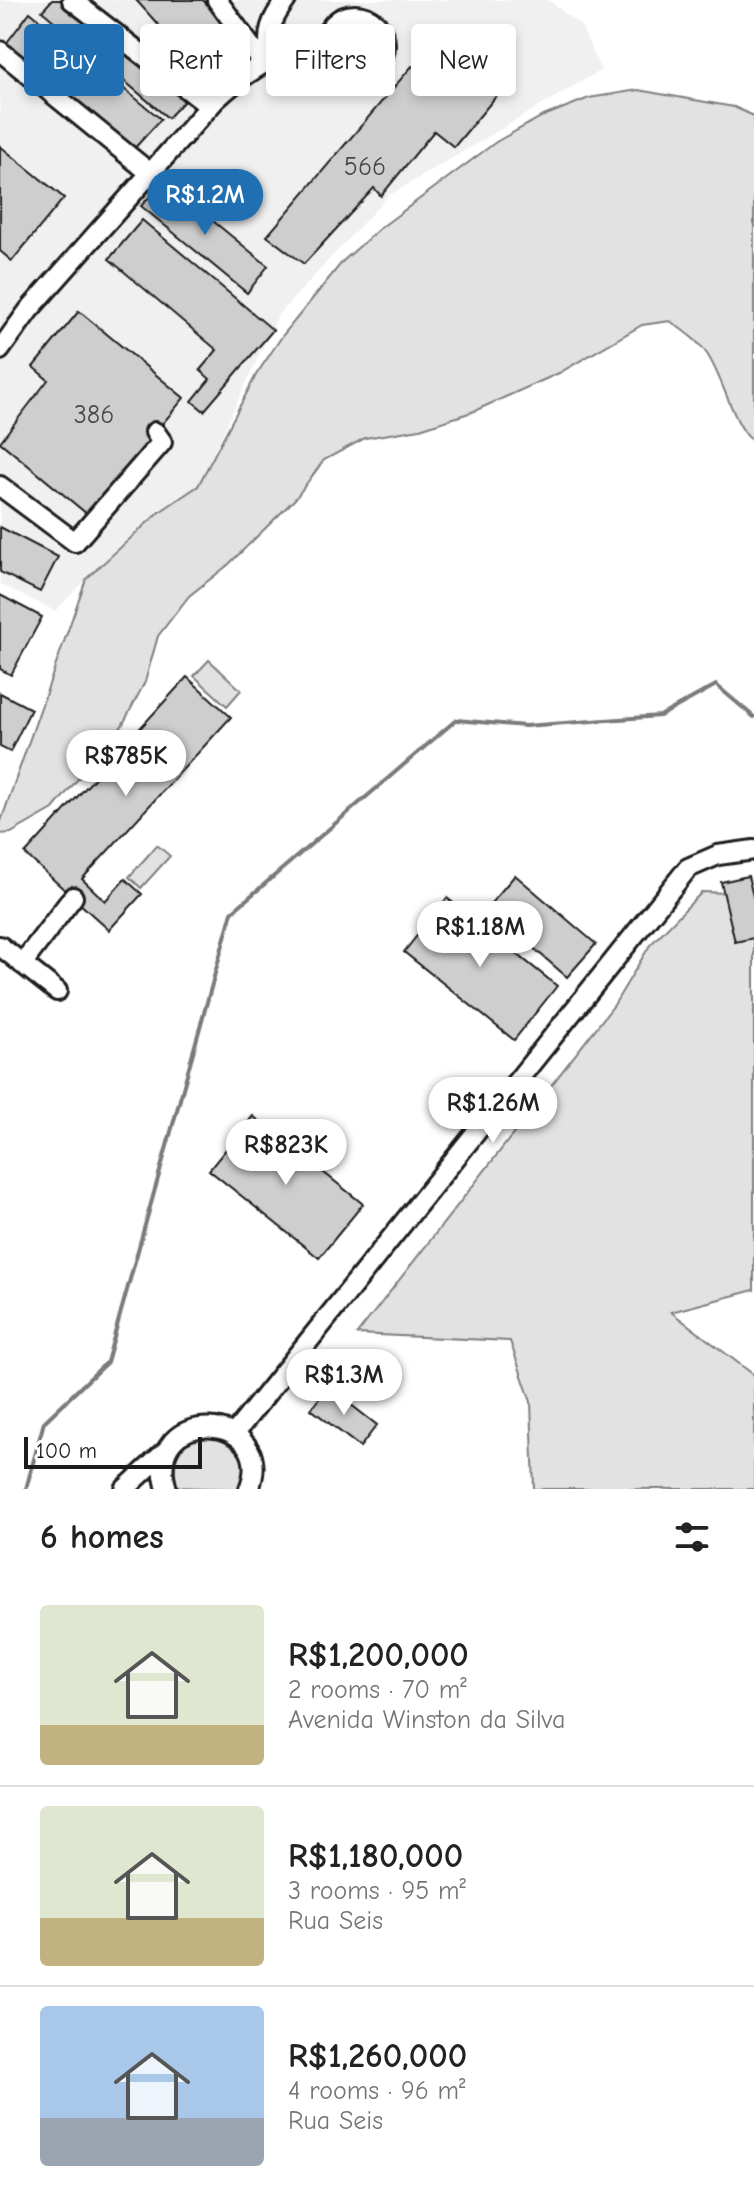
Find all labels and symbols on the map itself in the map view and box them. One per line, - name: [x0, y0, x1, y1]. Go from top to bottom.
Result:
- house number: 566: [344, 152, 386, 182]
- pin: R$1.2M: [140, 169, 270, 237]
- house number: 386: [74, 400, 114, 430]
- pin: R$785K: [61, 730, 191, 798]
- pin: R$1.18M: [406, 901, 554, 969]
- pin: R$1.26M: [419, 1077, 567, 1145]
- pin: R$823K: [221, 1119, 351, 1187]
- pin: R$1.3M: [279, 1349, 409, 1417]
- scale bar: [24, 1433, 202, 1469]

